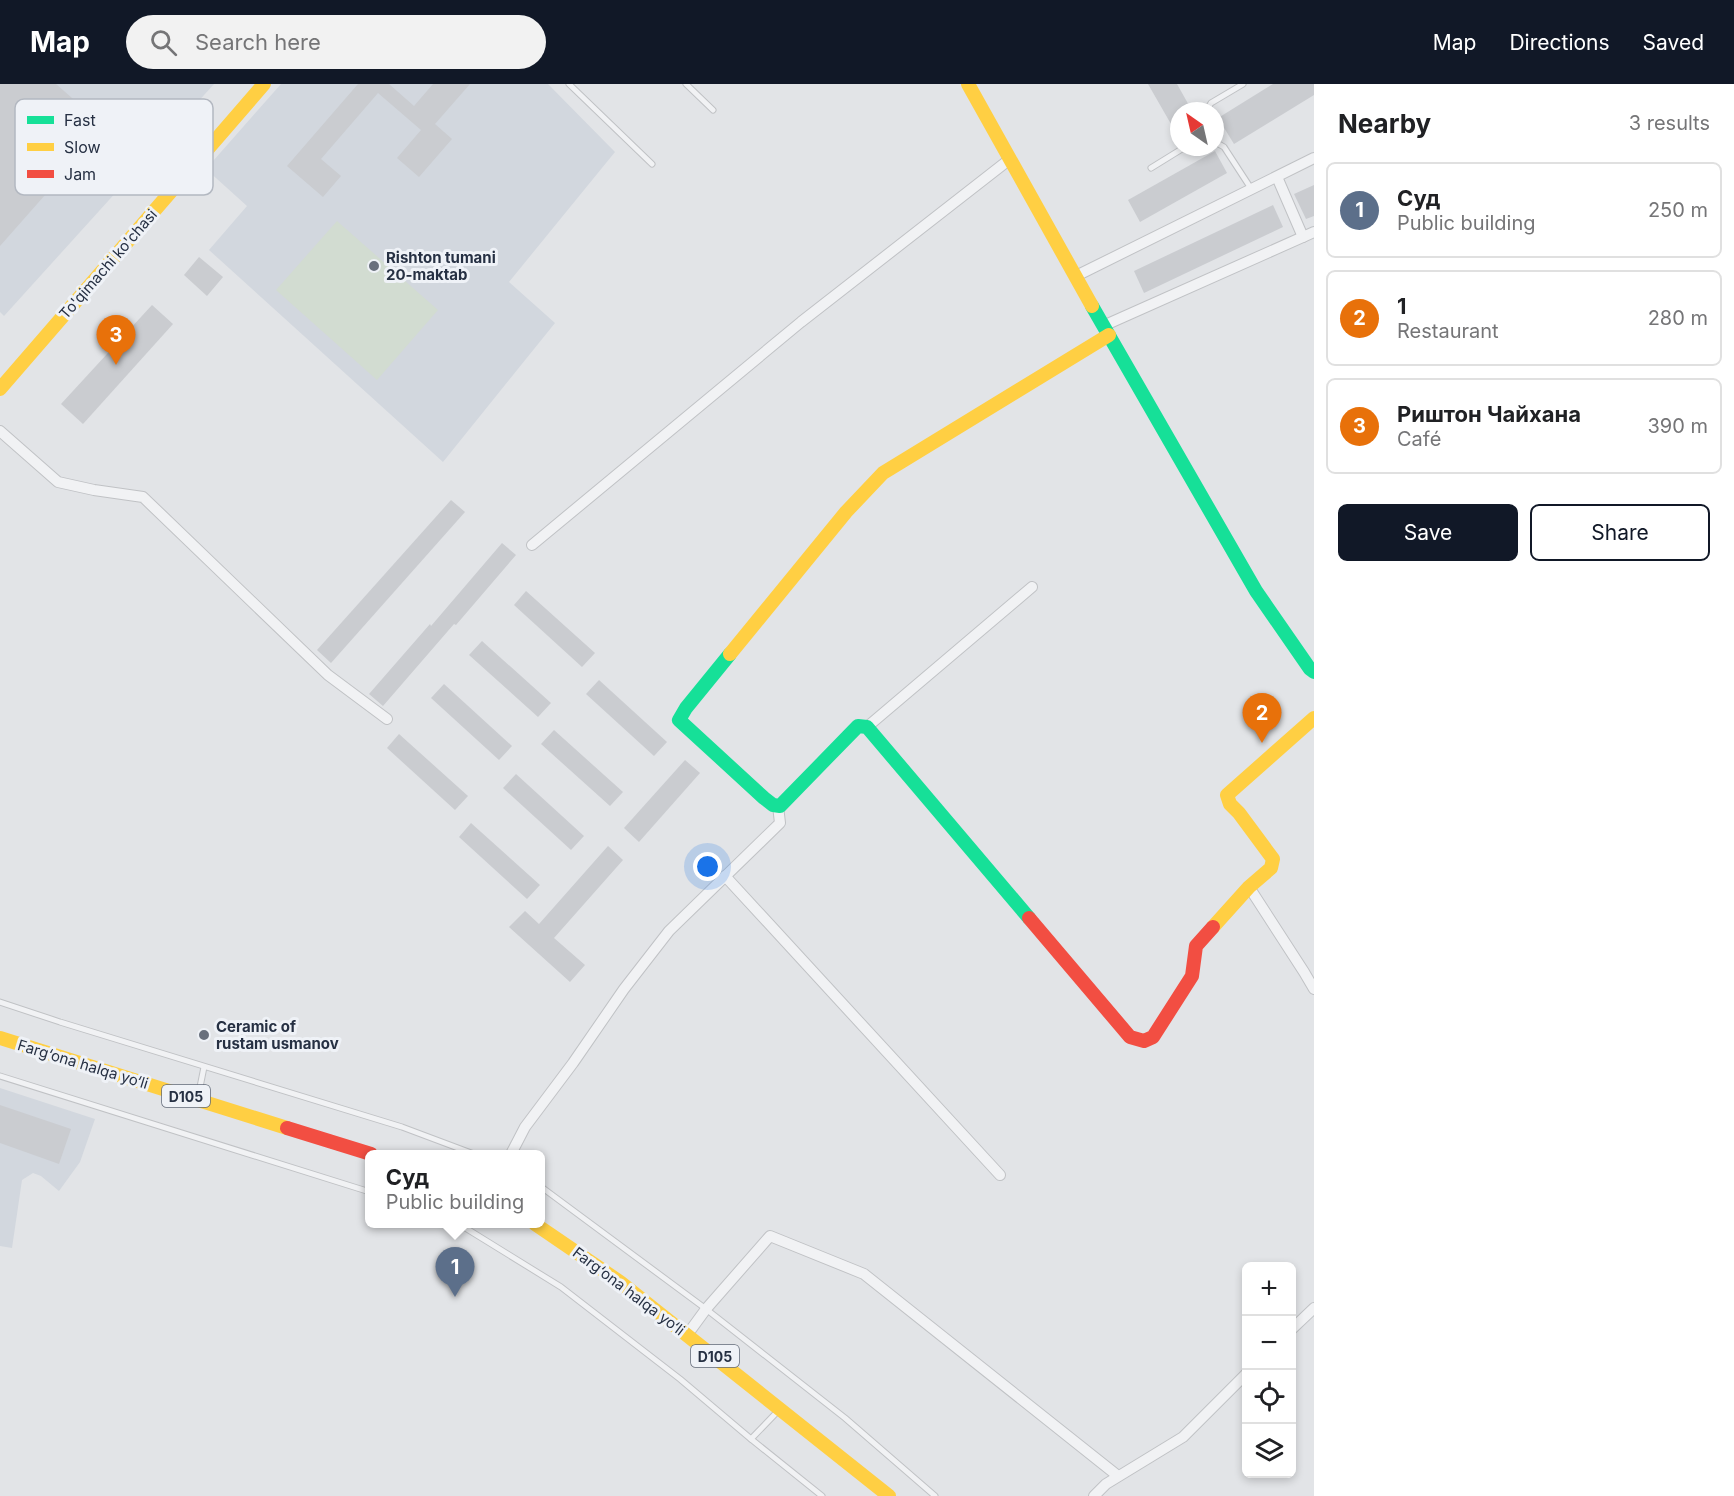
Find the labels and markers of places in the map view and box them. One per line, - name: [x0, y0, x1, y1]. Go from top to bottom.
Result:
- place label: Rishton tumani 20-maktab: [386, 248, 496, 284]
- marker: Rishton tumani 20-maktab: [367, 259, 381, 273]
- pin: 3: [96, 316, 136, 365]
- pin: 2: [1242, 694, 1282, 743]
- place label: Ceramic of rustam usmanov: [216, 1017, 339, 1053]
- marker: Ceramic of rustam usmanov: [197, 1028, 211, 1042]
- pin: 1: [436, 1248, 474, 1297]

